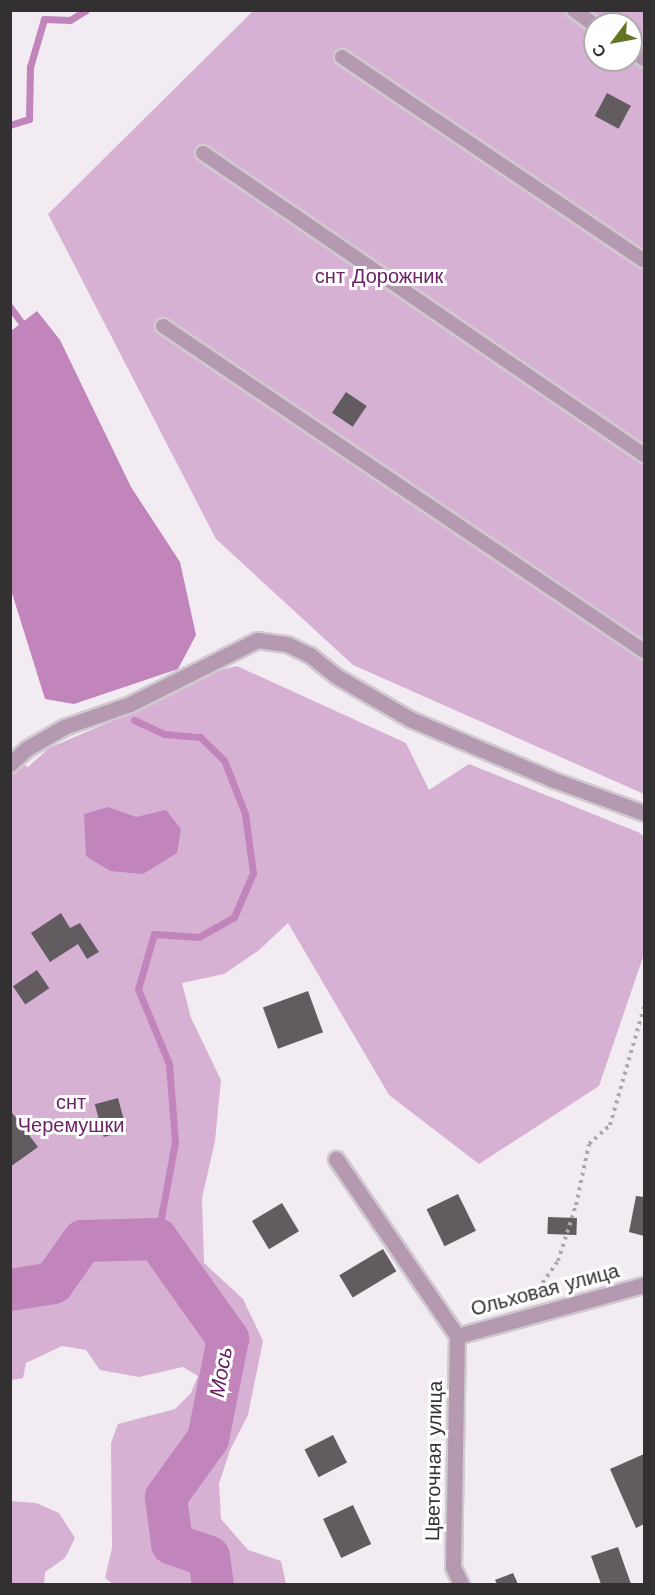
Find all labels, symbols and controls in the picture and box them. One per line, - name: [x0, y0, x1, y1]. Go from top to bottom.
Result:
- north arrow: [583, 12, 643, 72]
- text: С: [588, 41, 610, 61]
- park label: снт Дорожник: [315, 264, 443, 288]
- park label: снт Черемушки: [18, 1090, 124, 1137]
- street label: Ольховая улица: [468, 1259, 622, 1321]
- water label: Мось: [204, 1345, 238, 1399]
- street label: Цветочная улица: [421, 1381, 447, 1541]

